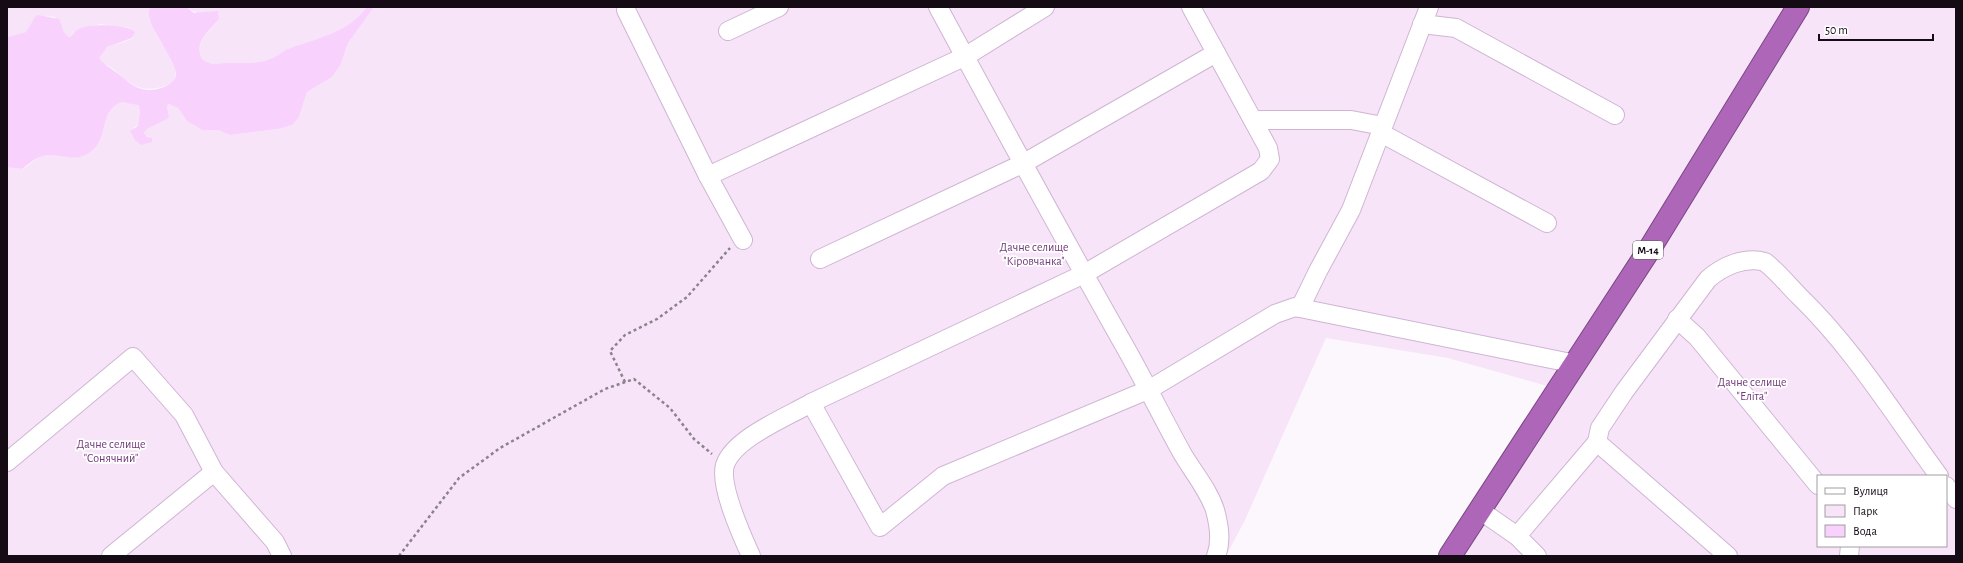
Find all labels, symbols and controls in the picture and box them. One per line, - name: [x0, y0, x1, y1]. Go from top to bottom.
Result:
- scale bar: [1819, 16, 1933, 42]
- text: 50 m: [1825, 24, 1848, 36]
- park label: Дачне селище "Кіровчанка": [999, 241, 1069, 267]
- road number: М-14: [1633, 241, 1663, 259]
- park label: Дачне селище "Еліта": [1717, 376, 1787, 402]
- park label: Дачне селище "Сонячний": [76, 438, 146, 464]
- legend: [1817, 475, 1947, 547]
- text: Вулиця: [1853, 485, 1888, 498]
- text: Парк: [1853, 505, 1878, 517]
- text: Вода: [1853, 525, 1877, 537]

